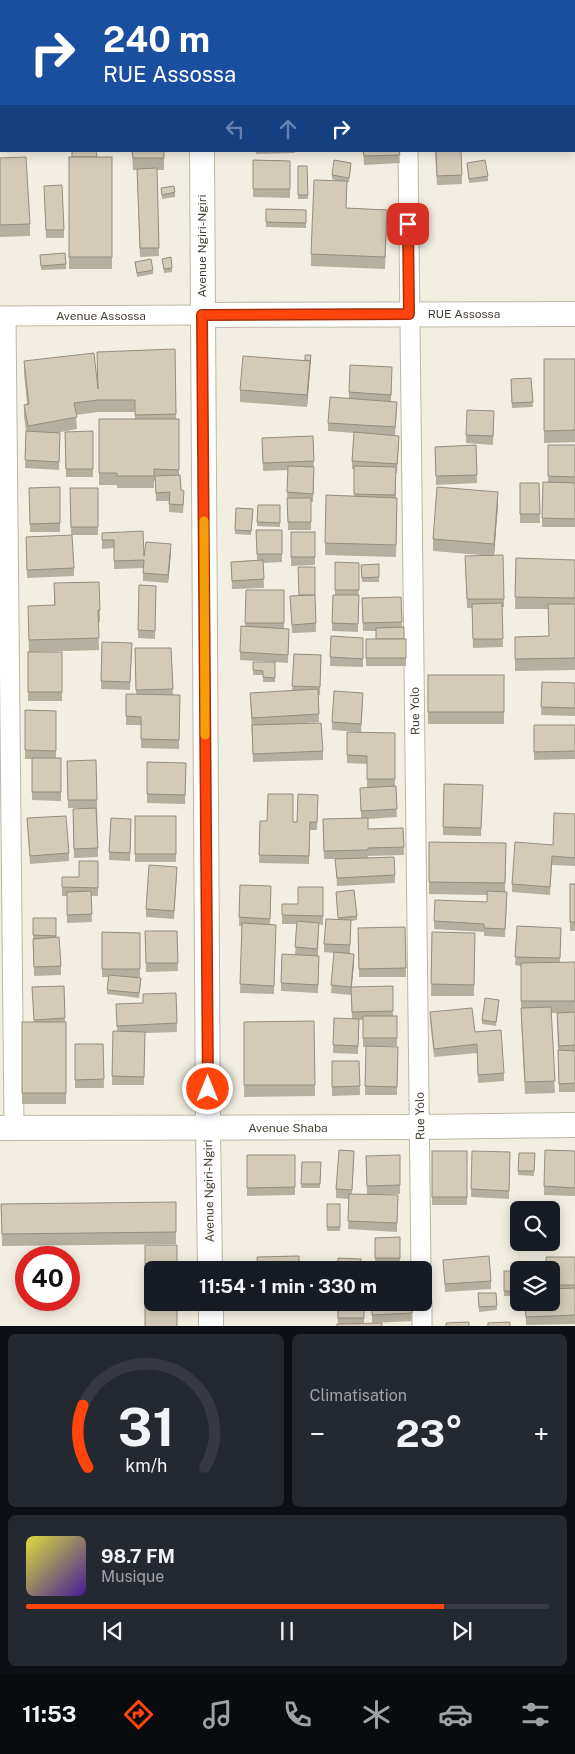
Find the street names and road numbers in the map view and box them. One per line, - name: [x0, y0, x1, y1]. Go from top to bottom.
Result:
- street label: Avenue Ngiri-Ngiri: [195, 195, 209, 297]
- street label: RUE Assossa: [428, 307, 500, 321]
- street label: Avenue Assossa: [56, 309, 146, 323]
- street label: Rue Yolo: [408, 687, 422, 735]
- street label: Rue Yolo: [413, 1092, 427, 1140]
- street label: Avenue Shaba: [248, 1121, 328, 1135]
- street label: Avenue Ngiri-Ngiri: [201, 1139, 217, 1243]

